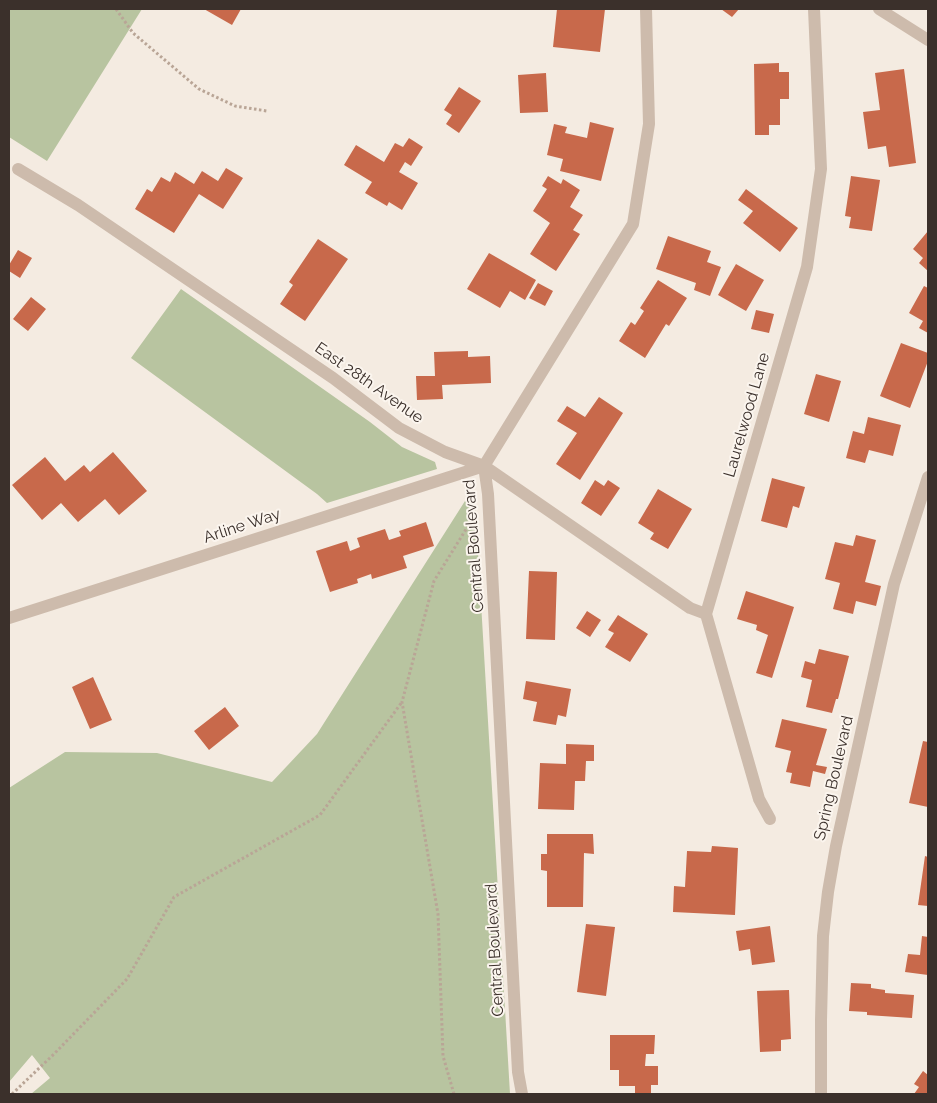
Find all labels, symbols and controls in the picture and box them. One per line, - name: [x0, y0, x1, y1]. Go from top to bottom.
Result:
- street label: East 28th Avenue: [311, 338, 427, 428]
- street label: Laurelwood Lane: [720, 350, 774, 480]
- street label: Central Boulevard: [460, 479, 488, 613]
- street label: Arline Way: [201, 504, 283, 548]
- street label: Spring Boulevard: [810, 714, 858, 842]
- street label: Central Boulevard: [482, 883, 508, 1017]

